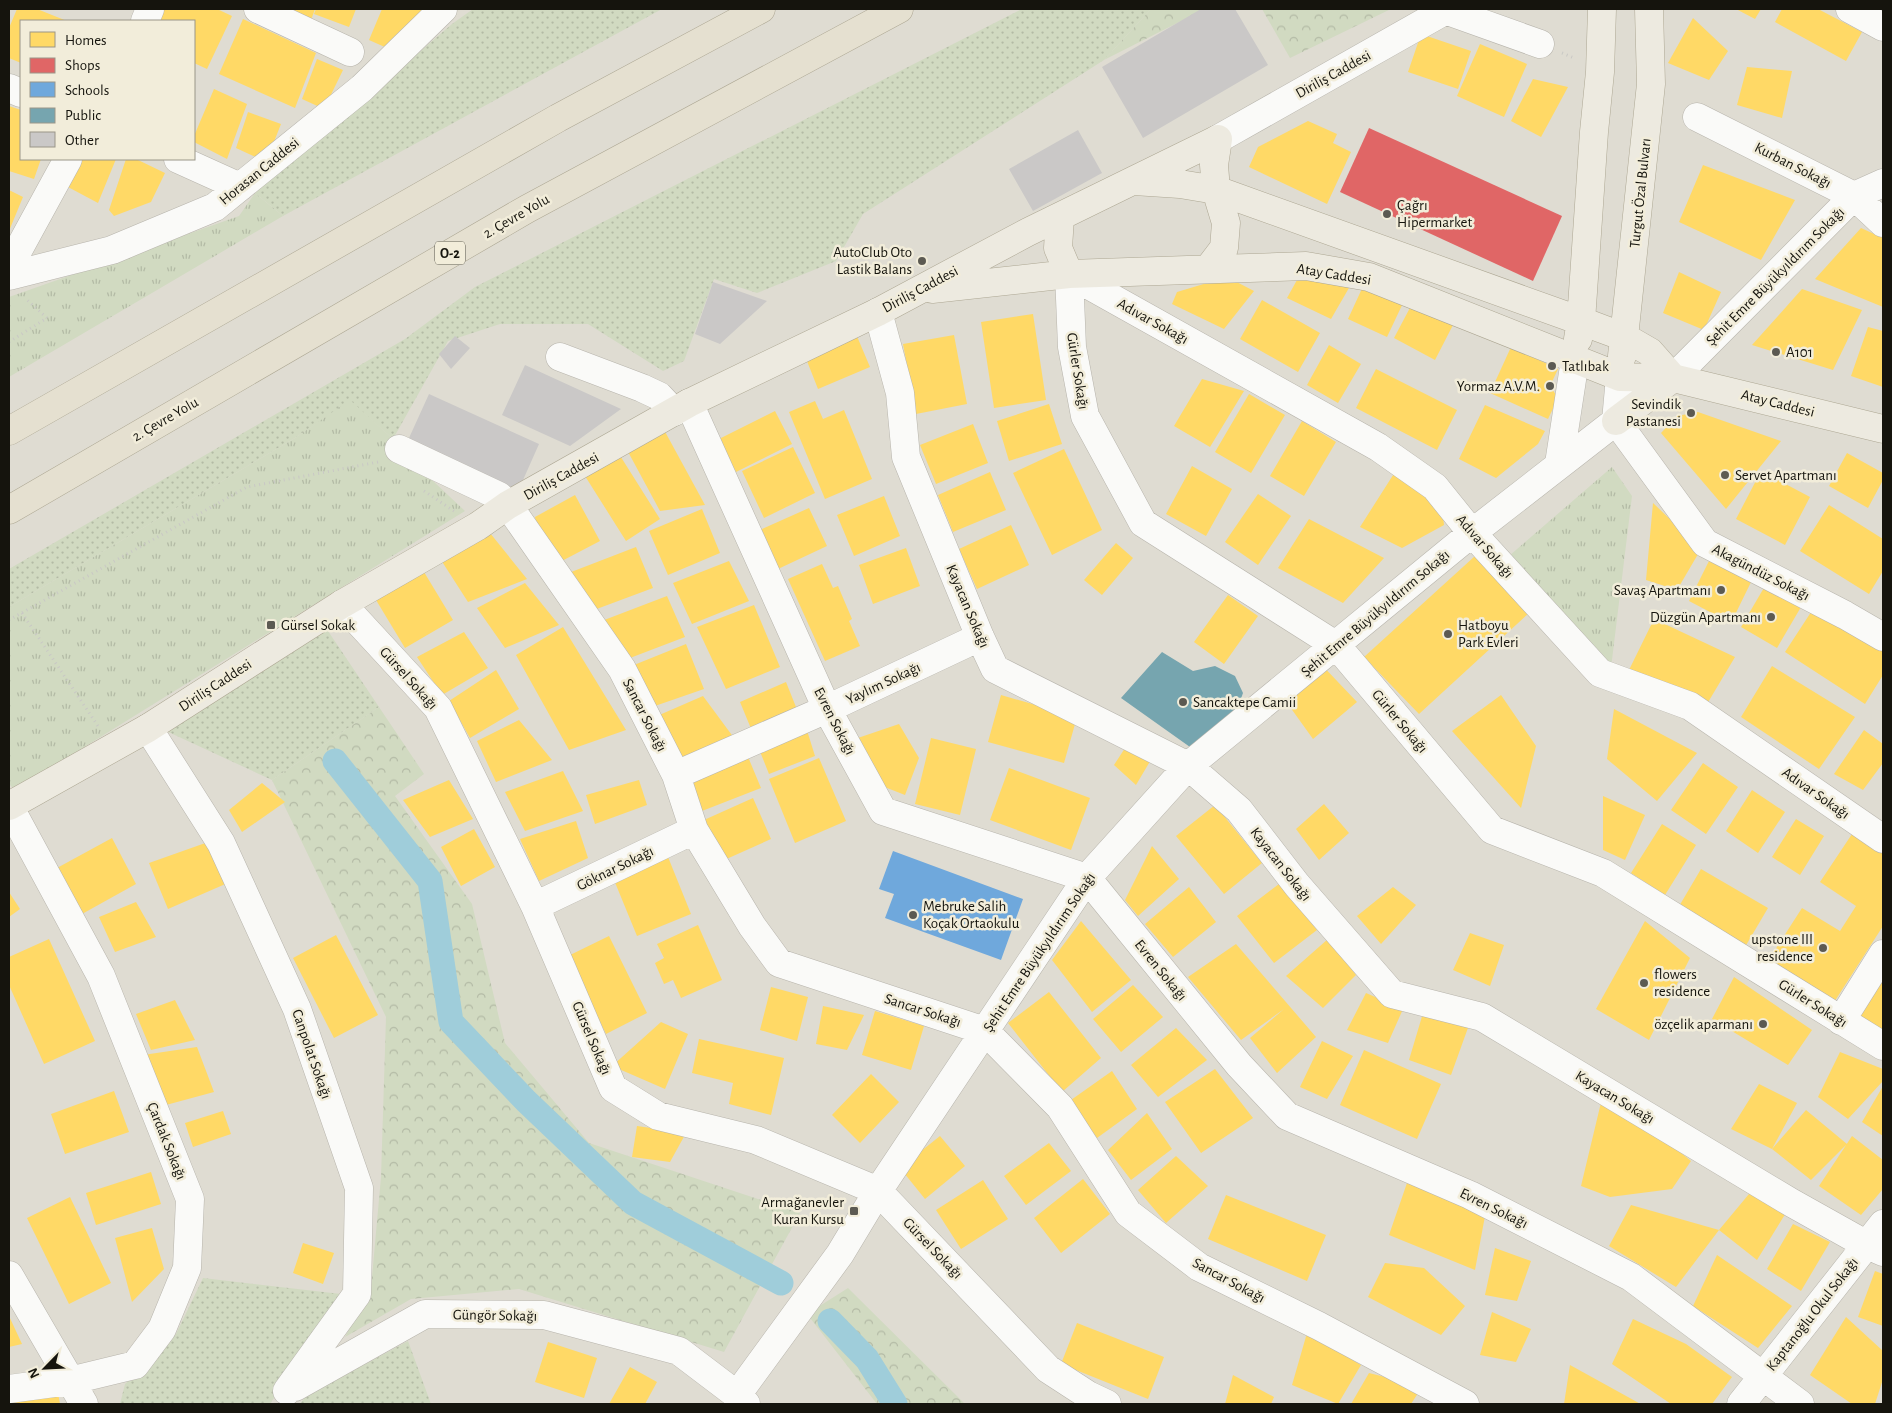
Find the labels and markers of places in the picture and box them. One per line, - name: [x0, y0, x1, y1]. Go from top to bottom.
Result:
- place label: Çağrı Hipermarket: [1397, 198, 1472, 230]
- marker: Çağrı Hipermarket: [1381, 208, 1393, 220]
- place label: AutoClub Oto Lastik Balans: [833, 245, 912, 277]
- marker: AutoClub Oto Lastik Balans: [916, 255, 928, 267]
- place label: A101: [1786, 345, 1813, 360]
- marker: A101: [1770, 346, 1782, 358]
- place label: Tatlıbak: [1562, 359, 1609, 374]
- marker: Tatlıbak: [1546, 360, 1558, 372]
- place label: Yormaz A.V.M.: [1457, 379, 1540, 394]
- marker: Yormaz A.V.M.: [1544, 380, 1556, 392]
- place label: Sevindik Pastanesi: [1626, 397, 1681, 429]
- marker: Sevindik Pastanesi: [1685, 407, 1697, 419]
- place label: Servet Apartmanı: [1735, 468, 1837, 483]
- marker: Servet Apartmanı: [1719, 469, 1731, 481]
- place label: Savaş Apartmanı: [1614, 583, 1711, 598]
- marker: Savaş Apartmanı: [1715, 584, 1727, 596]
- place label: Düzgün Apartmanı: [1650, 610, 1761, 625]
- marker: Düzgün Apartmanı: [1765, 611, 1777, 623]
- place label: Gürsel Sokak: [281, 618, 355, 633]
- place label: Hatboyu Park Evleri: [1458, 618, 1519, 650]
- marker: Gürsel Sokak: [265, 619, 277, 631]
- marker: Hatboyu Park Evleri: [1442, 628, 1454, 640]
- place label: Sancaktepe Camii: [1193, 695, 1296, 710]
- marker: Sancaktepe Camii: [1177, 696, 1189, 708]
- place label: Mebruke Salih Koçak Ortaokulu: [923, 899, 1020, 931]
- marker: Mebruke Salih Koçak Ortaokulu: [907, 909, 919, 921]
- place label: upstone III residence: [1751, 932, 1813, 964]
- marker: upstone III residence: [1817, 942, 1829, 954]
- place label: flowers residence: [1654, 967, 1710, 999]
- marker: flowers residence: [1638, 977, 1650, 989]
- place label: özçelik aparmanı: [1654, 1017, 1753, 1032]
- marker: özçelik aparmanı: [1757, 1018, 1769, 1030]
- place label: Armağanevler Kuran Kursu: [761, 1195, 844, 1227]
- marker: Armağanevler Kuran Kursu: [848, 1205, 860, 1217]

